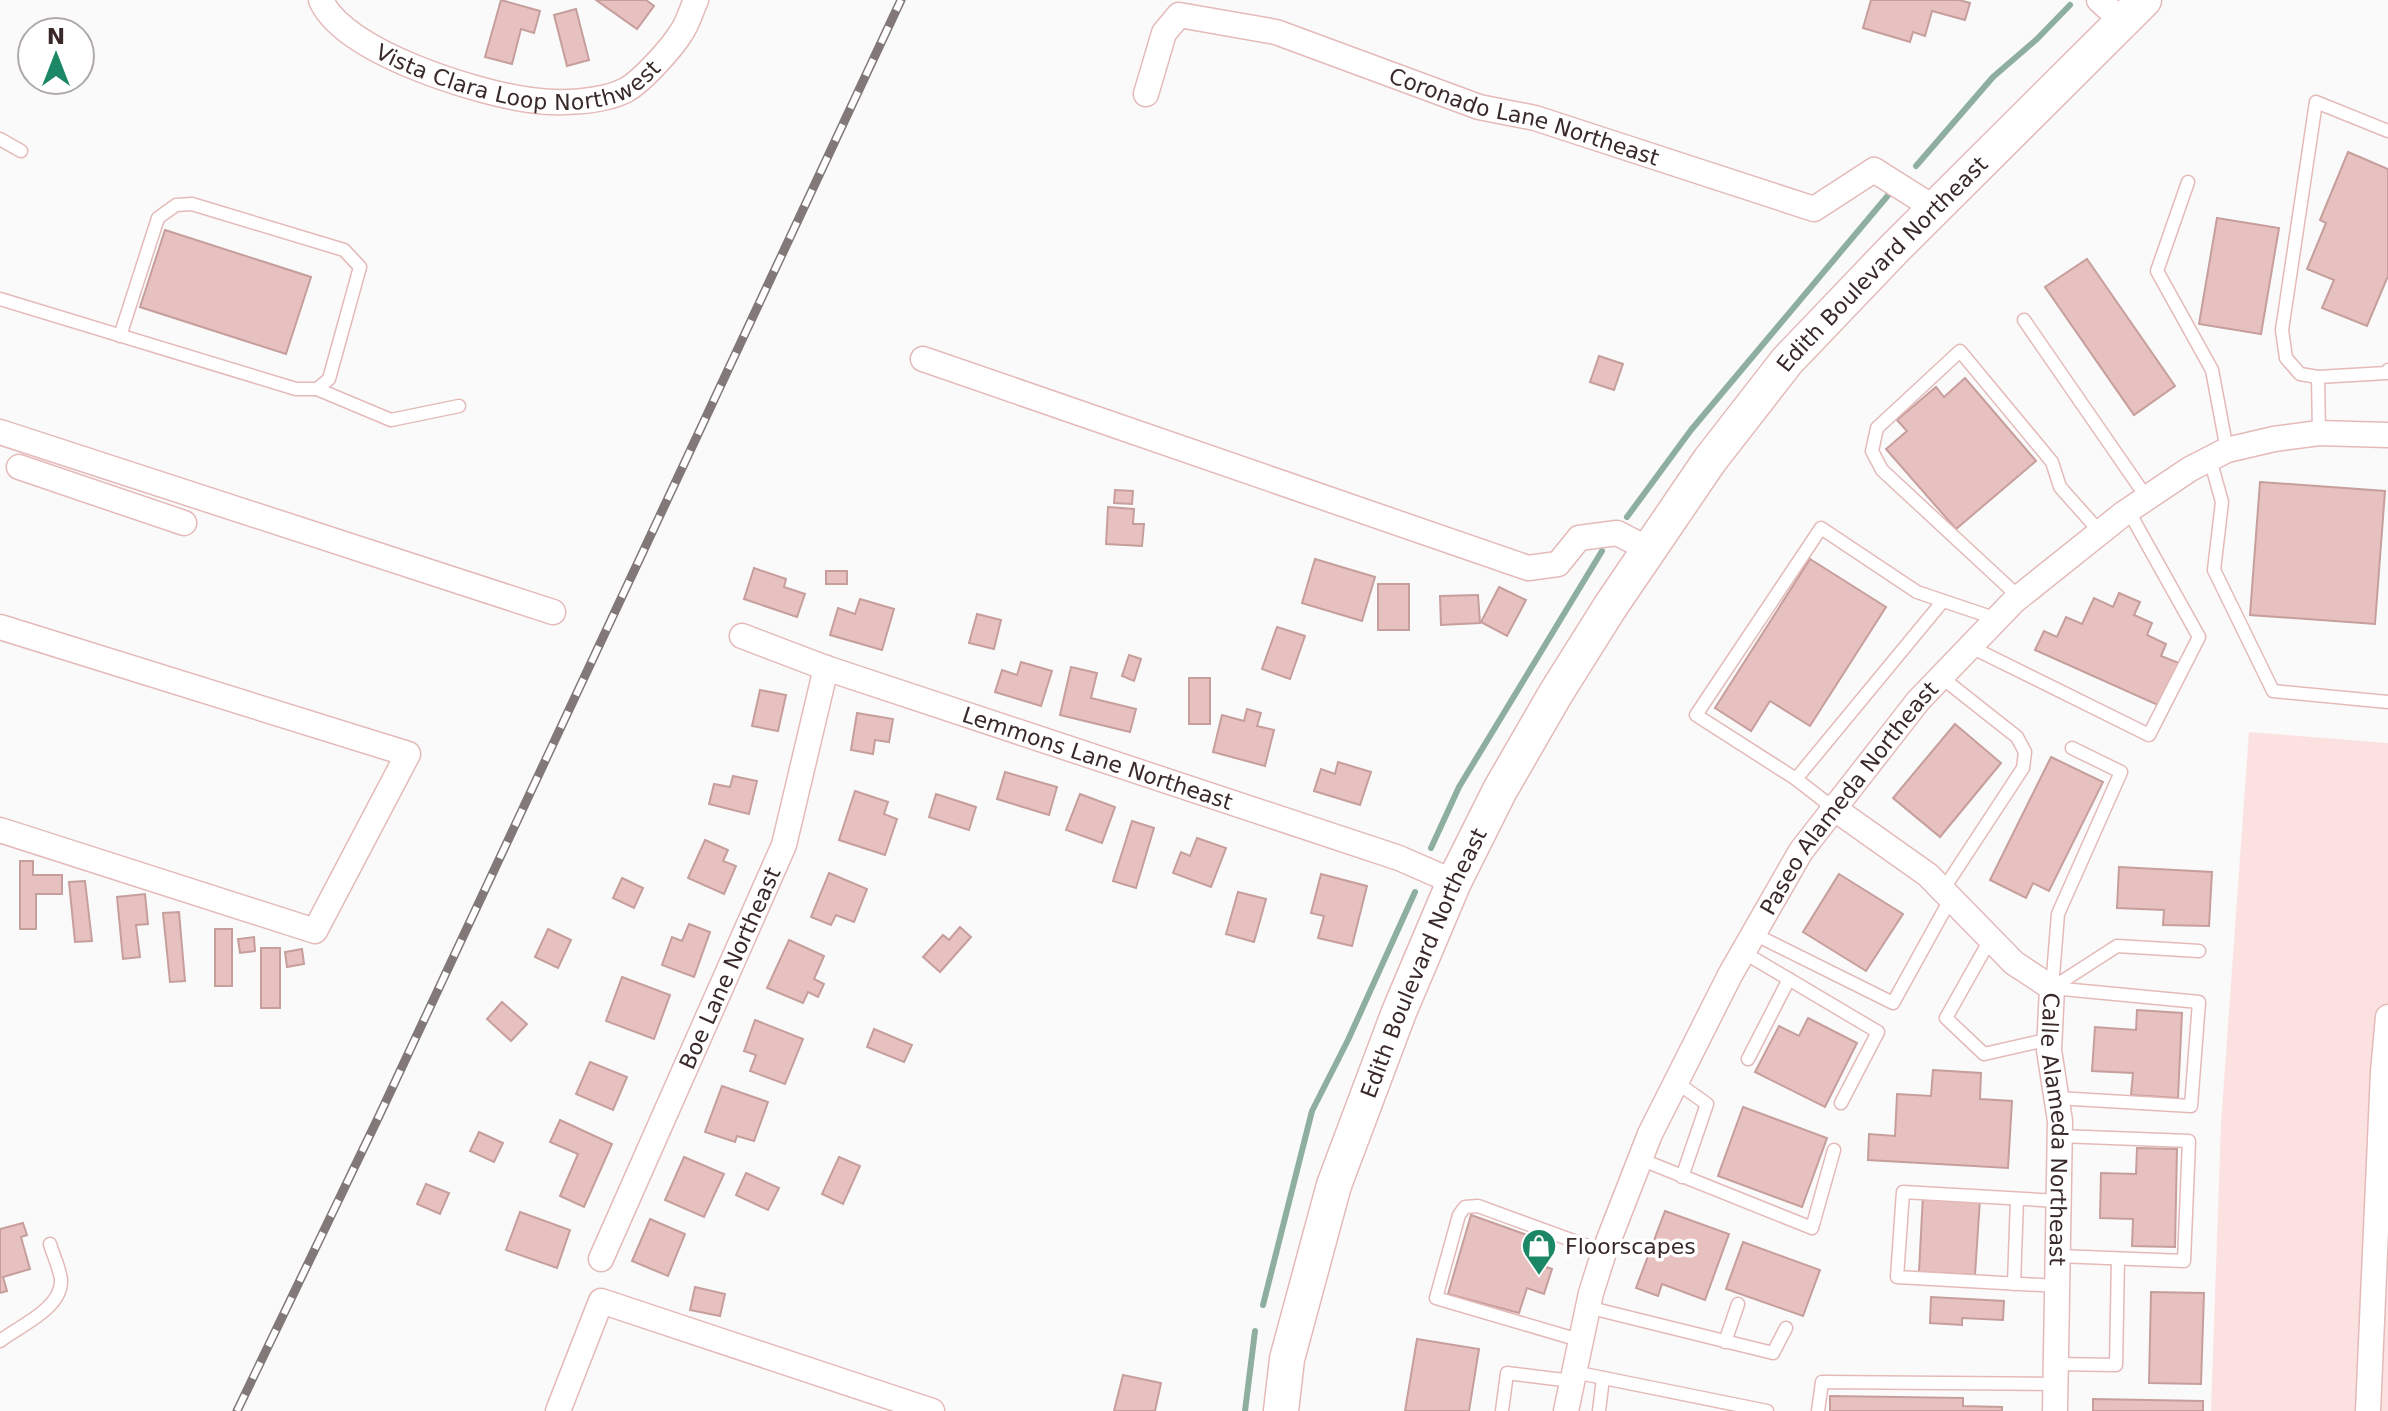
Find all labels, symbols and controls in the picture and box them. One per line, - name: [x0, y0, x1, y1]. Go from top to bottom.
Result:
- north arrow: [16, 16, 96, 96]
- text: N: [47, 24, 65, 49]
- street label: Vista Clara Loop Northwest: [365, 32, 665, 68]
- text: Vista Clara Loop Northwest: [372, 39, 666, 115]
- street label: Coronado Lane Northeast: [1386, 63, 1663, 171]
- street label: Edith Boulevard Northeast: [1772, 151, 1993, 376]
- street label: Paseo Alameda Northeast: [1755, 676, 1943, 919]
- street label: Lemmons Lane Northeast: [959, 702, 1236, 815]
- street label: Edith Boulevard Northeast: [1356, 824, 1492, 1101]
- street label: Boe Lane Northeast: [675, 863, 786, 1073]
- street label: Calle Alameda Northeast: [2036, 992, 2072, 1267]
- shop icon: Floorscapes: [1520, 1227, 1558, 1277]
- place label: Floorscapes: [1565, 1234, 1696, 1259]

